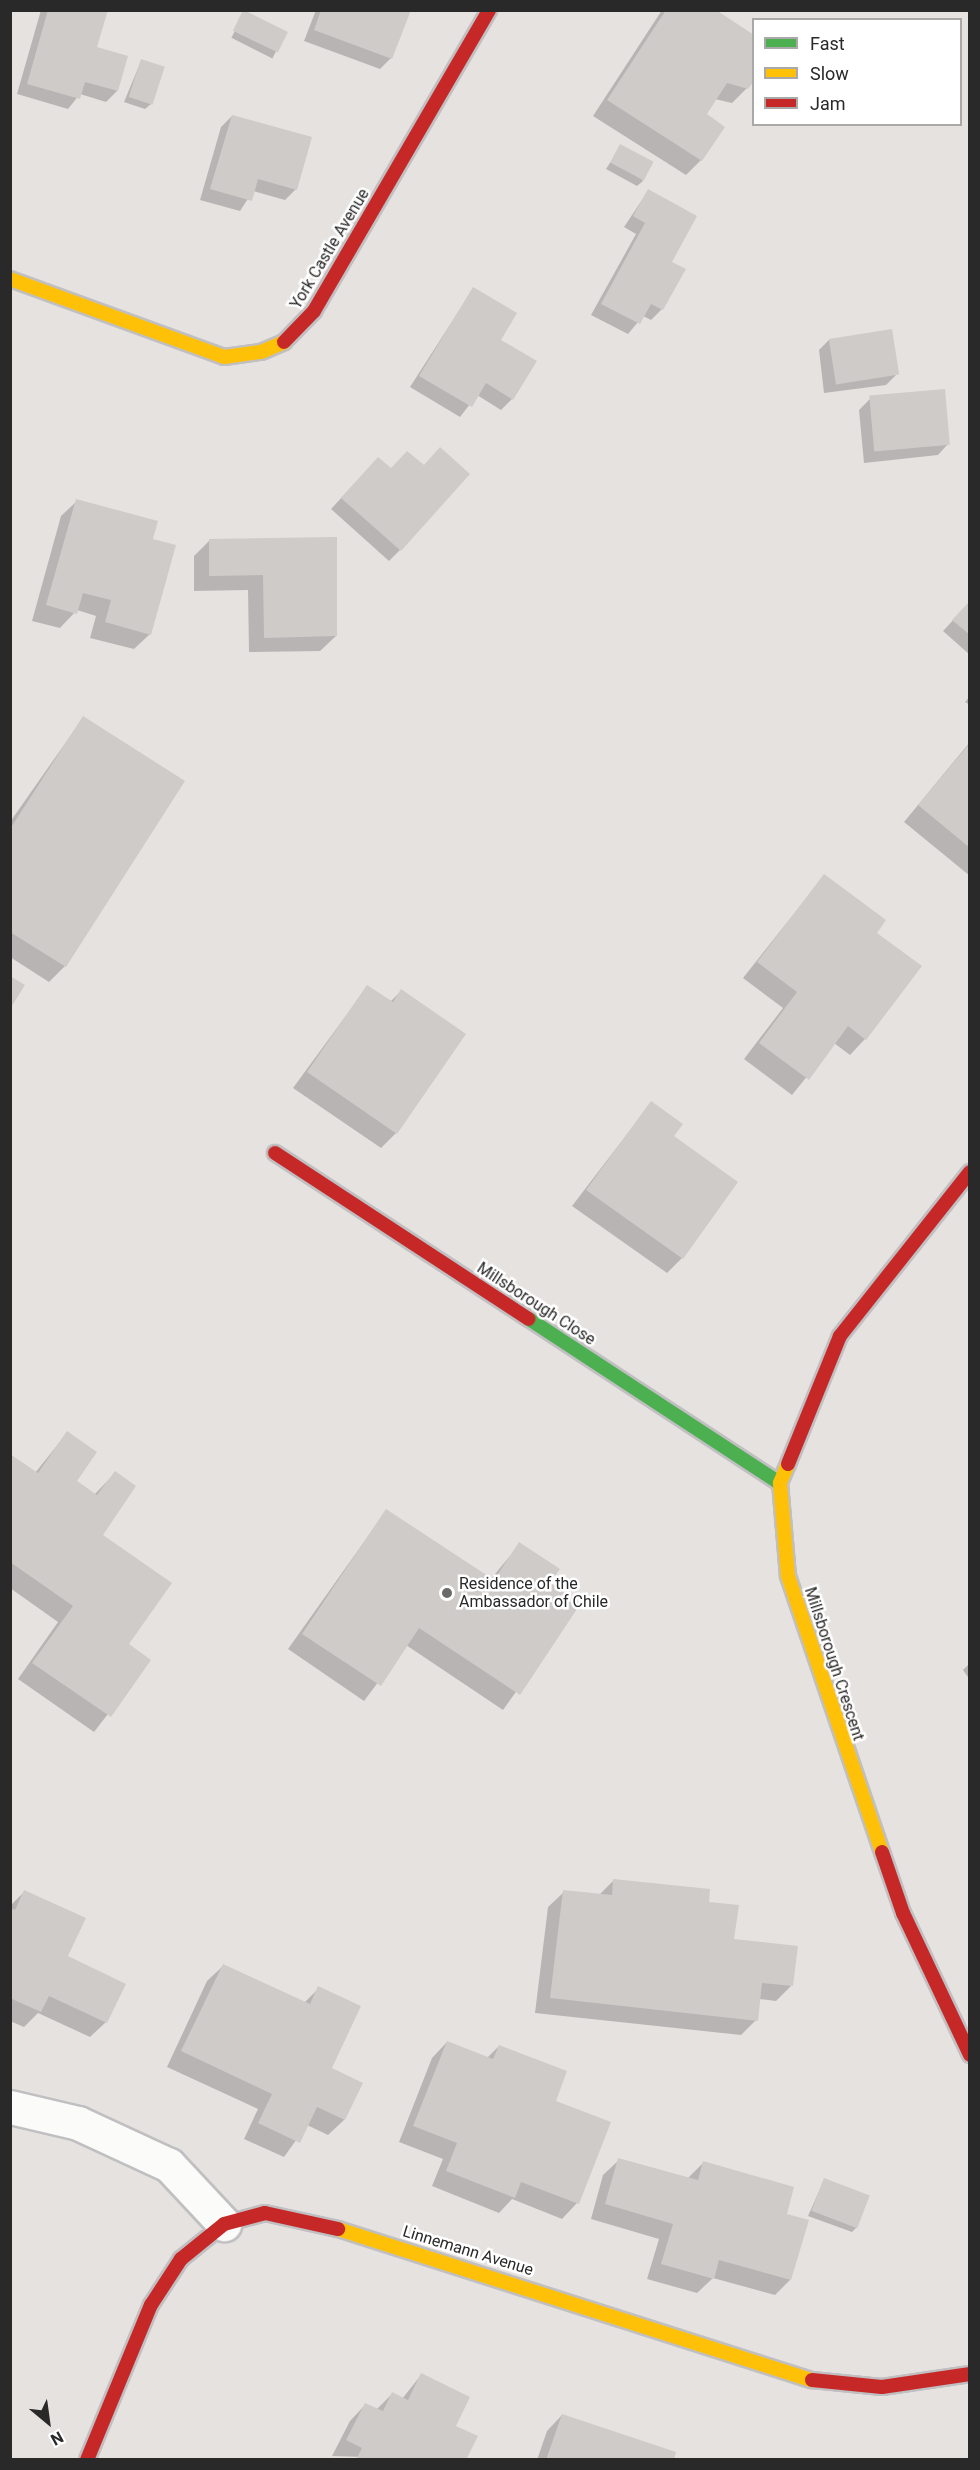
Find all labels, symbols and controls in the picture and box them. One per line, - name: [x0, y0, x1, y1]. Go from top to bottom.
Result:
- legend: [752, 18, 962, 126]
- text: Fast: [810, 33, 845, 54]
- text: Slow: [810, 63, 849, 84]
- text: Jam: [810, 93, 846, 114]
- street label: York Castle Avenue: [286, 185, 374, 313]
- street label: Millsborough Close: [473, 1259, 599, 1349]
- place label: Residence of the Ambassador of Chile: [459, 1574, 608, 1612]
- street label: Millsborough Crescent: [800, 1585, 868, 1743]
- marker: Residence of the Ambassador of Chile: [440, 1586, 454, 1600]
- street label: Linnemann Avenue: [400, 2222, 536, 2280]
- north arrow: [18, 2392, 78, 2452]
- text: N: [47, 2427, 67, 2449]

